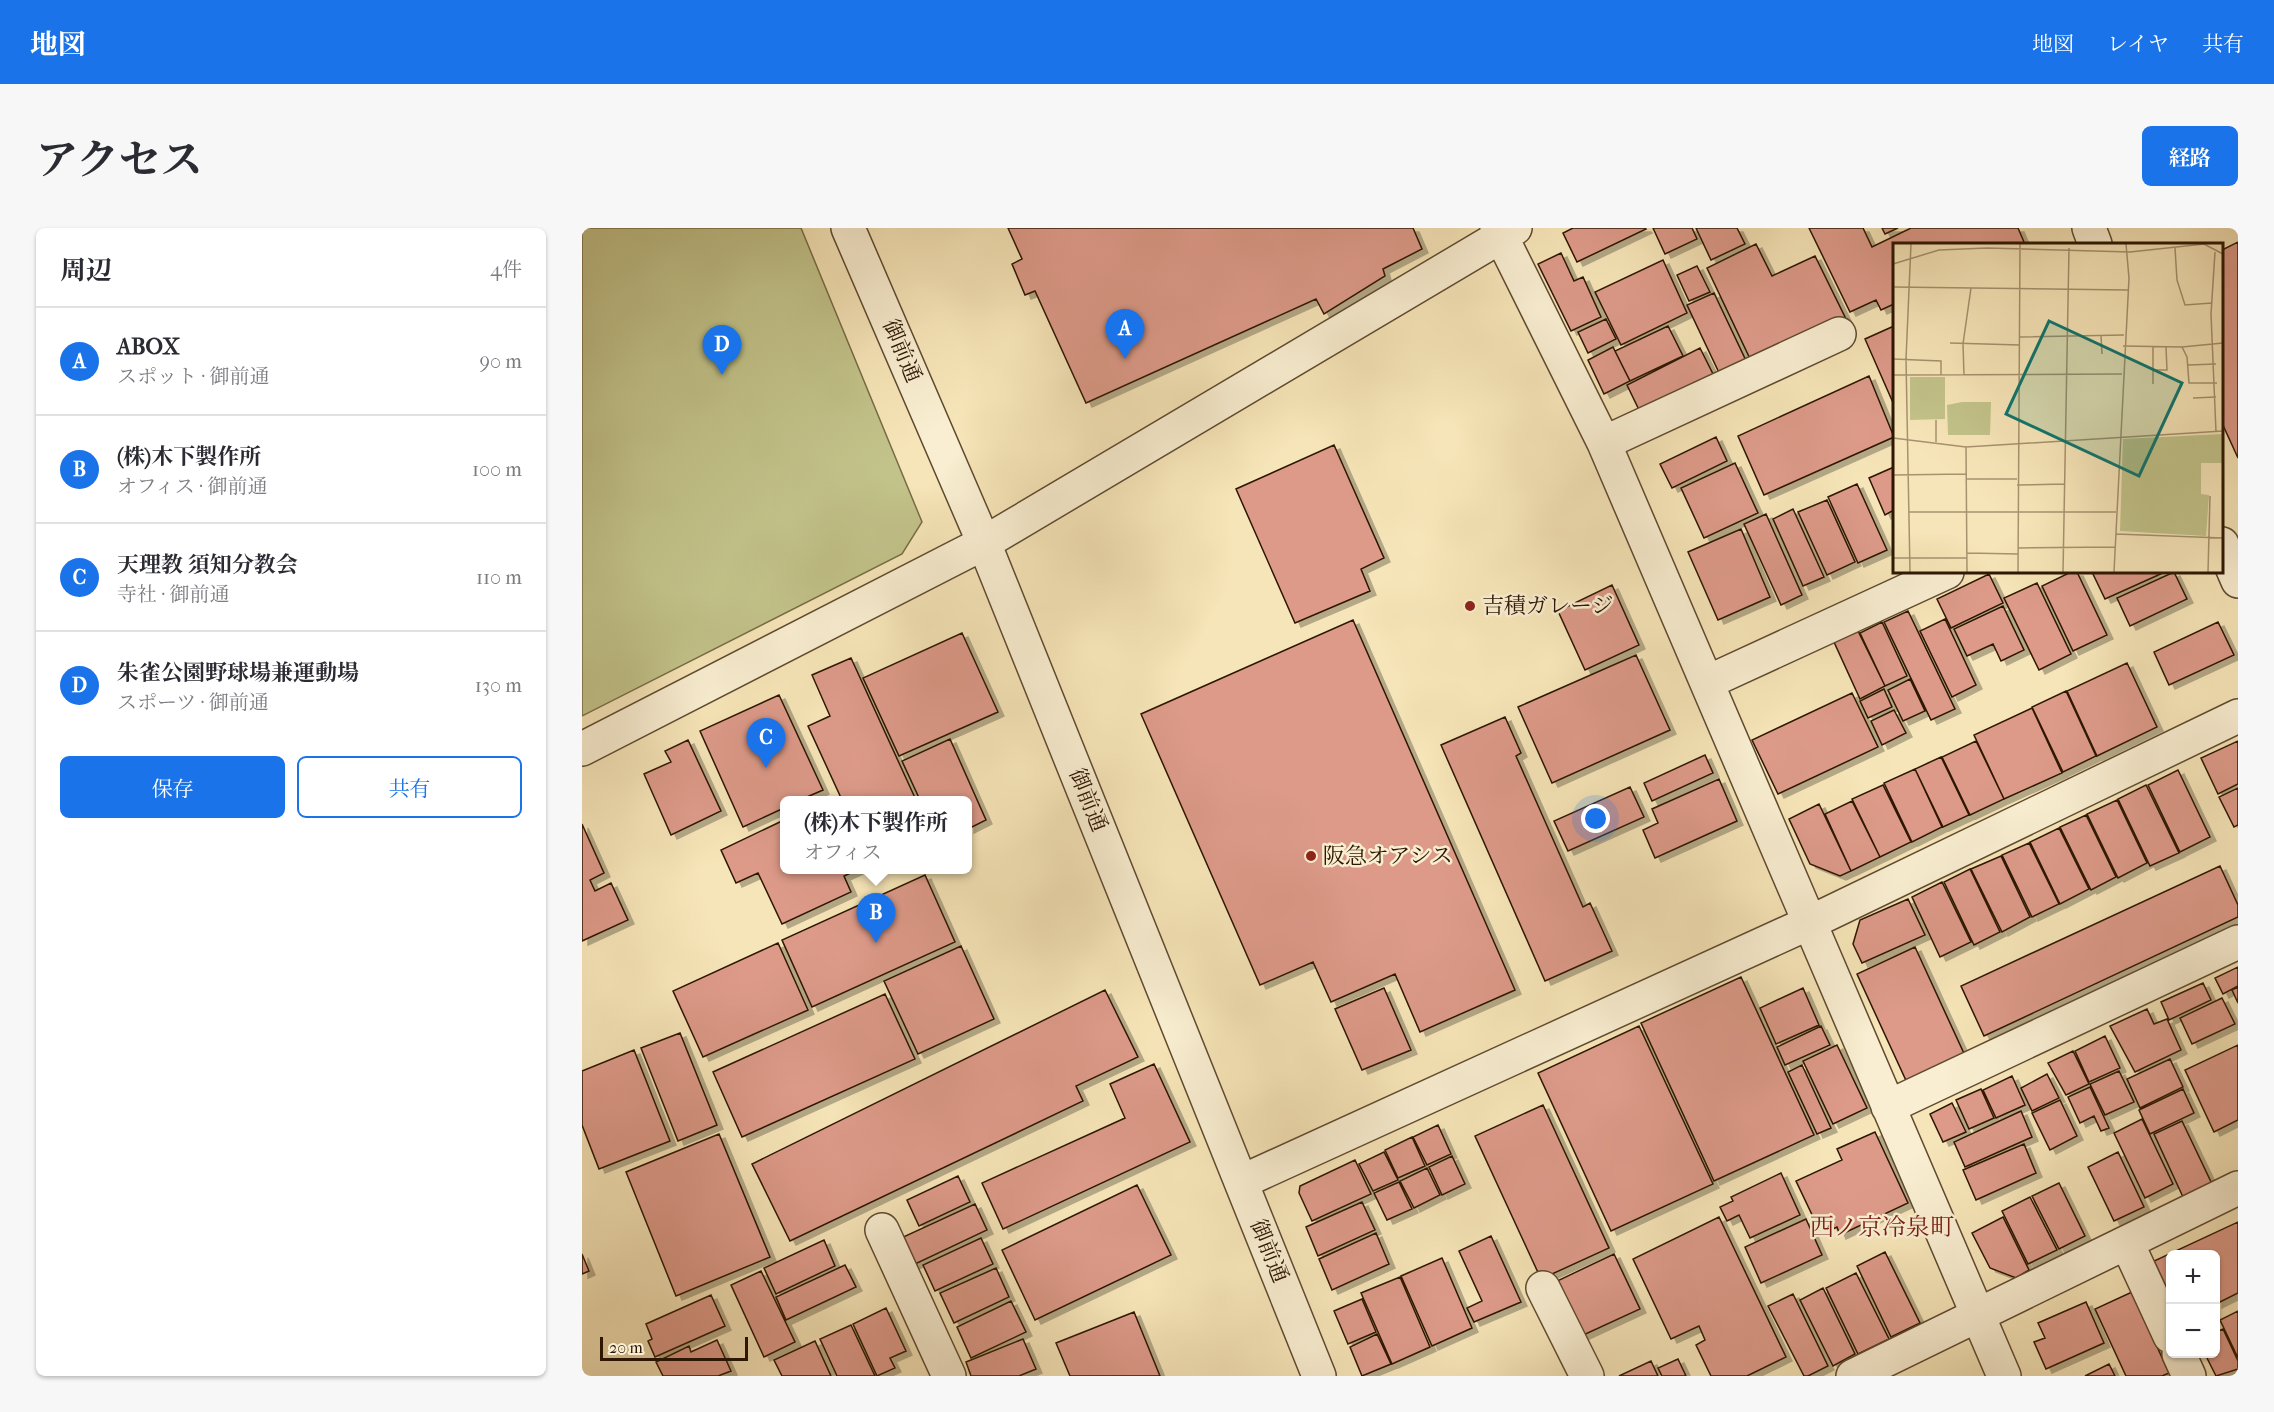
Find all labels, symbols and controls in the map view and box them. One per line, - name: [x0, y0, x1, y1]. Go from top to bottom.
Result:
- text: 地図: [30, 28, 86, 61]
- text: 地図: [2032, 32, 2074, 56]
- text: レイヤ: [2107, 32, 2169, 56]
- text: 共有: [2202, 32, 2244, 56]
- button: 経路: [2142, 126, 2238, 186]
- text: アクセス: [36, 136, 203, 185]
- inset map: [1893, 243, 2223, 573]
- text: 周辺: [60, 255, 112, 286]
- text: 4件: [490, 258, 522, 281]
- pin: A: [1106, 310, 1144, 359]
- street label: 御前通: [877, 316, 927, 386]
- pin: D: [702, 326, 742, 375]
- text: ABOX: [117, 334, 180, 360]
- text: A: [73, 350, 86, 373]
- text: 90 m: [480, 350, 522, 373]
- text: スポット · 御前通: [117, 365, 270, 388]
- text: (株)木下製作所: [117, 444, 261, 470]
- text: B: [73, 458, 86, 481]
- text: 100 m: [472, 458, 522, 481]
- text: オフィス · 御前通: [117, 475, 267, 498]
- text: 天理教 須知分教会: [117, 552, 298, 578]
- text: C: [73, 566, 86, 589]
- text: 110 m: [476, 566, 522, 589]
- text: 寺社 · 御前通: [117, 583, 230, 606]
- place label: 吉積ガレージ: [1482, 593, 1614, 619]
- marker: 吉積ガレージ: [1463, 599, 1477, 613]
- text: 朱雀公園野球場兼運動場: [117, 660, 359, 686]
- text: D: [72, 674, 87, 697]
- text: 130 m: [475, 674, 522, 697]
- text: スポーツ · 御前通: [117, 691, 269, 714]
- pin: C: [746, 718, 786, 768]
- button: 保存: [60, 756, 285, 818]
- button: 共有: [297, 756, 522, 818]
- street label: 御前通: [1064, 765, 1112, 835]
- popup: [780, 796, 972, 874]
- your location: [1581, 804, 1610, 833]
- text: (株)木下製作所: [804, 810, 948, 836]
- text: オフィス: [804, 841, 882, 864]
- place label: 阪急オアシス: [1323, 843, 1453, 869]
- marker: 阪急オアシス: [1304, 849, 1318, 863]
- pin: B: [856, 894, 896, 943]
- district label: 西ノ京冷泉町: [1810, 1213, 1954, 1241]
- street label: 御前通: [1245, 1216, 1293, 1286]
- map controls: [2166, 1250, 2220, 1358]
- button: +: [2166, 1250, 2220, 1304]
- button: −: [2166, 1304, 2220, 1358]
- scale bar: [600, 1334, 748, 1362]
- text: 20 m: [609, 1338, 643, 1357]

